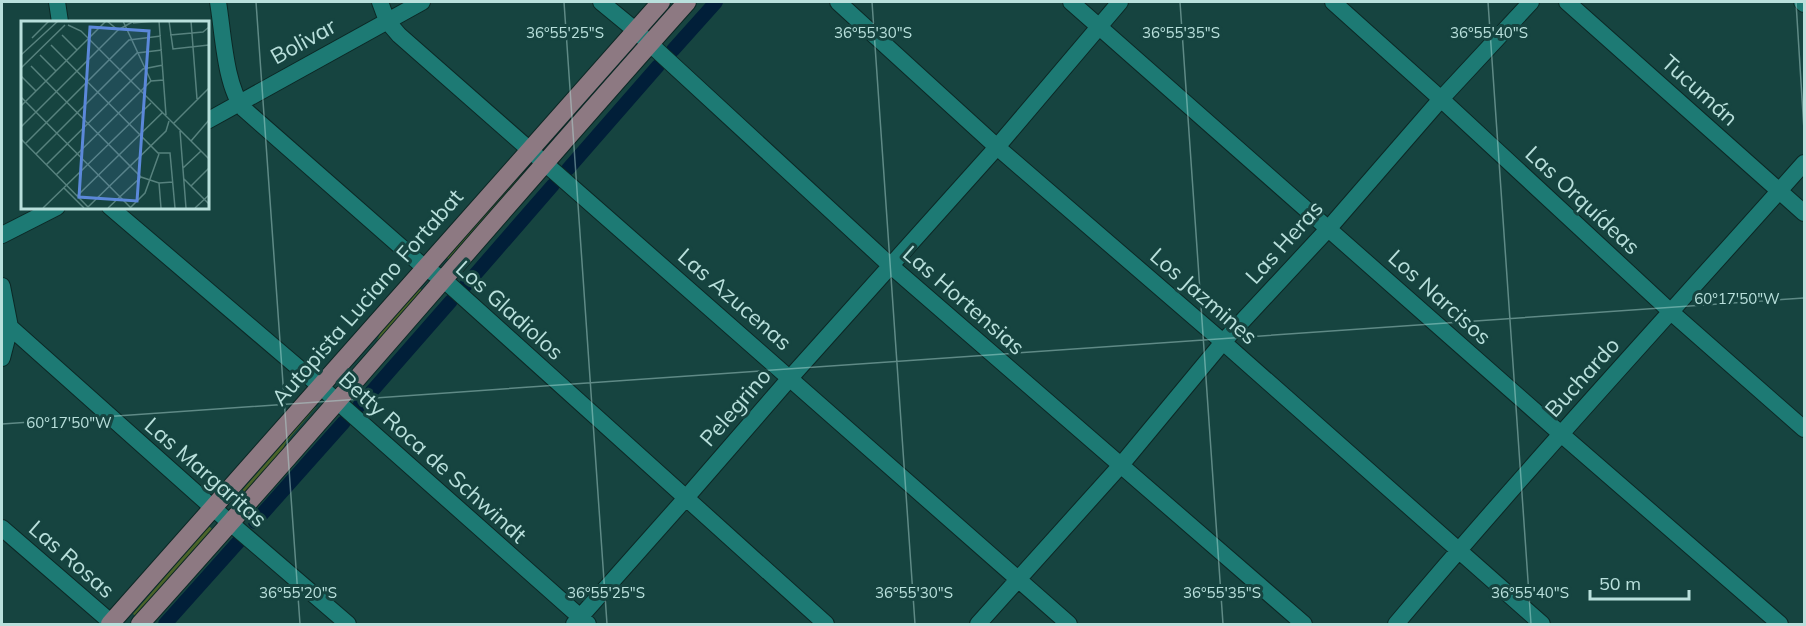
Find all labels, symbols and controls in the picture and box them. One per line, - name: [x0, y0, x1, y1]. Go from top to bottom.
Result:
- street label: Bolivar: [265, 12, 341, 70]
- inset map: [21, 21, 208, 208]
- text: 36°55'25"S: [526, 23, 604, 42]
- text: 36°55'30"S: [834, 23, 912, 42]
- text: 36°55'35"S: [1142, 23, 1220, 42]
- text: 36°55'40"S: [1450, 23, 1528, 42]
- street label: Tucumán: [1656, 48, 1744, 132]
- street label: Las Orquídeas: [1520, 140, 1646, 260]
- street label: Autopista Luciano Fortabat: [265, 183, 469, 411]
- street label: Las Heras: [1239, 194, 1329, 290]
- street label: Las Hortensias: [897, 239, 1031, 361]
- street label: Las Azucenas: [672, 242, 798, 356]
- street label: Los Jazmines: [1145, 242, 1263, 350]
- street label: Los Narcisos: [1383, 243, 1497, 351]
- street label: Los Gladiolos: [450, 254, 570, 366]
- text: 60°17'50"W: [1694, 289, 1780, 308]
- street label: Buchardo: [1539, 331, 1625, 423]
- street label: Pelegrino: [693, 362, 777, 452]
- street label: Betty Roca de Schwindt: [333, 365, 533, 549]
- street label: Las Margaritas: [139, 411, 273, 533]
- text: 60°17'50"W: [26, 413, 112, 432]
- street label: Las Rosas: [23, 514, 121, 604]
- scale bar: [1590, 563, 1689, 601]
- text: 50 m: [1599, 572, 1641, 595]
- text: 36°55'20"S: [259, 583, 337, 602]
- text: 36°55'25"S: [567, 583, 645, 602]
- text: 36°55'30"S: [875, 583, 953, 602]
- text: 36°55'35"S: [1183, 583, 1261, 602]
- text: 36°55'40"S: [1491, 583, 1569, 602]

